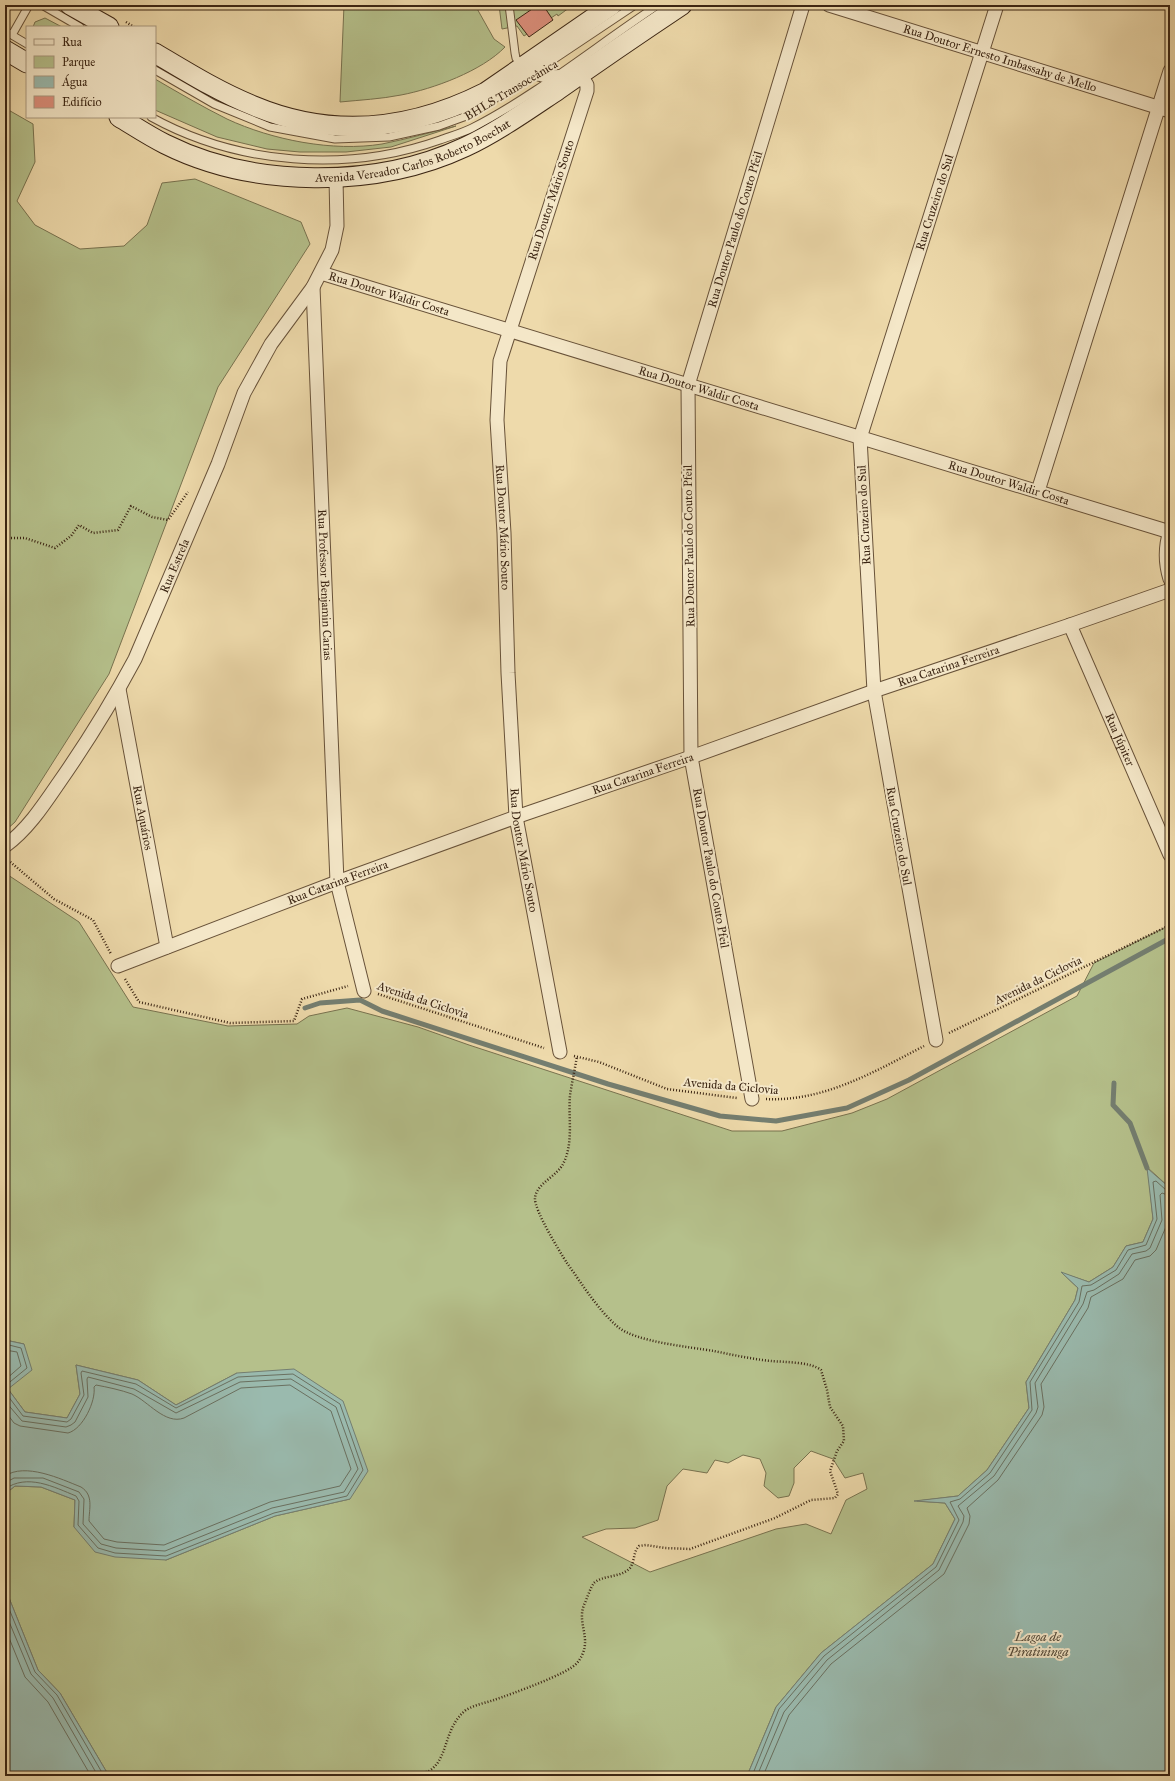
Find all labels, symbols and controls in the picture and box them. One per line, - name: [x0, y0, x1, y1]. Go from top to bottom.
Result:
- street label: Rua Doutor Ernesto Imbassahy de Mello: [901, 21, 1098, 95]
- legend: [26, 26, 156, 118]
- text: Rua: [62, 35, 83, 49]
- text: Parque: [62, 55, 95, 70]
- street label: BHLS Transoceânica: [462, 56, 561, 123]
- text: Água: [61, 74, 88, 90]
- text: Edifício: [62, 95, 102, 109]
- street label: Avenida Vereador Carlos Roberto Boechat: [314, 116, 514, 185]
- street label: Rua Doutor Mário Souto: [525, 138, 577, 262]
- street label: Rua Doutor Paulo do Couto Pfeil: [705, 149, 766, 309]
- street label: Rua Cruzeiro do Sul: [913, 152, 957, 252]
- street label: Rua Doutor Waldir Costa: [327, 269, 452, 319]
- street label: Rua Doutor Waldir Costa: [637, 363, 762, 414]
- street label: Rua Doutor Waldir Costa: [947, 458, 1072, 508]
- street label: Rua Doutor Mário Souto: [493, 464, 513, 590]
- street label: Rua Doutor Paulo do Couto Pfeil: [681, 464, 697, 627]
- street label: Rua Cruzeiro do Sul: [854, 464, 874, 565]
- street label: Rua Professor Benjamin Carias: [315, 509, 335, 661]
- street label: Rua Estrela: [157, 536, 193, 595]
- street label: Rua Catarina Ferreira: [896, 642, 1002, 690]
- street label: Rua Júpiter: [1102, 711, 1138, 769]
- street label: Rua Catarina Ferreira: [590, 749, 696, 797]
- street label: Rua Aquários: [130, 784, 156, 851]
- street label: Rua Cruzeiro do Sul: [883, 786, 915, 887]
- street label: Rua Doutor Paulo do Couto Pfeil: [690, 787, 732, 950]
- street label: Rua Doutor Mário Souto: [507, 788, 541, 913]
- street label: Rua Catarina Ferreira: [285, 857, 391, 907]
- street label: Avenida da Ciclovia: [991, 952, 1085, 1008]
- street label: Avenida da Ciclovia: [375, 978, 471, 1022]
- street label: Avenida da Ciclovia: [682, 1075, 780, 1097]
- water label: Lagoa de Piratininga: [1007, 1629, 1069, 1660]

